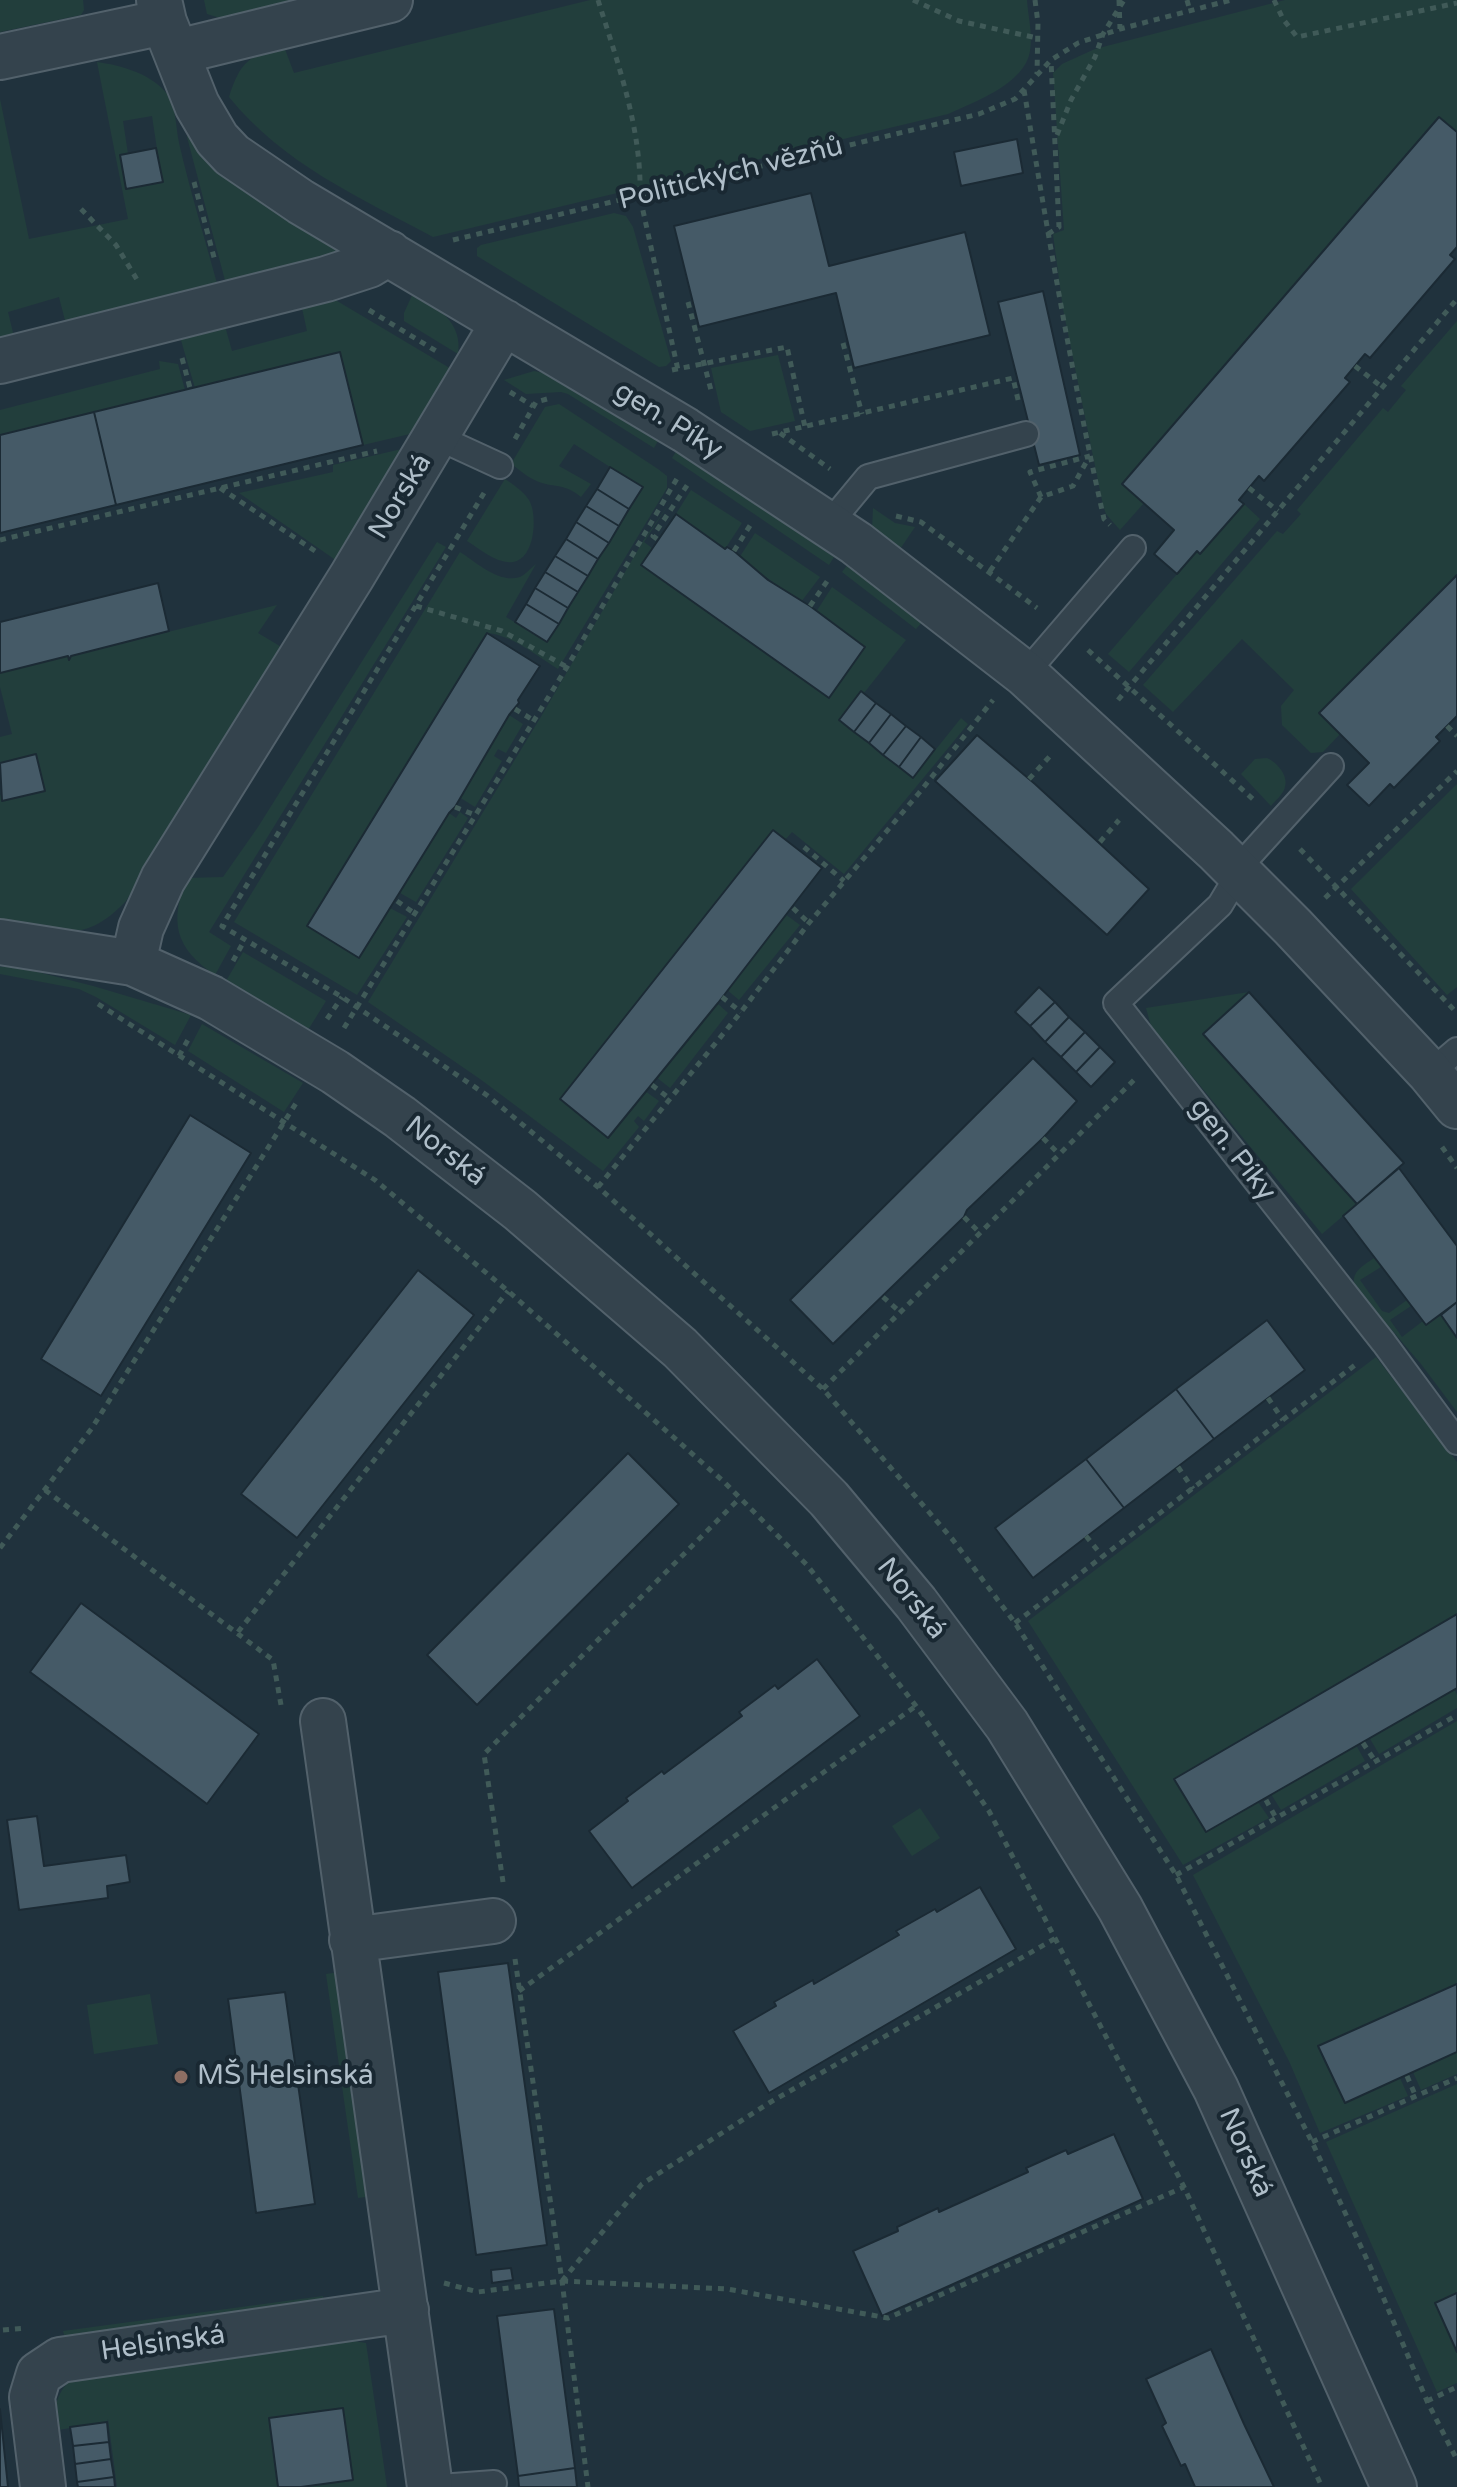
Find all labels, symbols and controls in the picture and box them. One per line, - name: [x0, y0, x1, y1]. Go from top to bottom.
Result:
- street label: Politických vězňů: [615, 130, 847, 218]
- street label: gen. Píky: [608, 375, 728, 467]
- street label: Norská: [362, 448, 440, 546]
- street label: gen. Píky: [1182, 1092, 1282, 1208]
- street label: Norská: [398, 1110, 492, 1194]
- street label: Norská: [869, 1552, 953, 1646]
- place label: MŠ Helsinská: [197, 2060, 374, 2094]
- marker: MŠ Helsinská: [172, 2068, 190, 2086]
- street label: Norská: [1211, 2103, 1279, 2203]
- street label: Helsinská: [99, 2319, 227, 2369]

